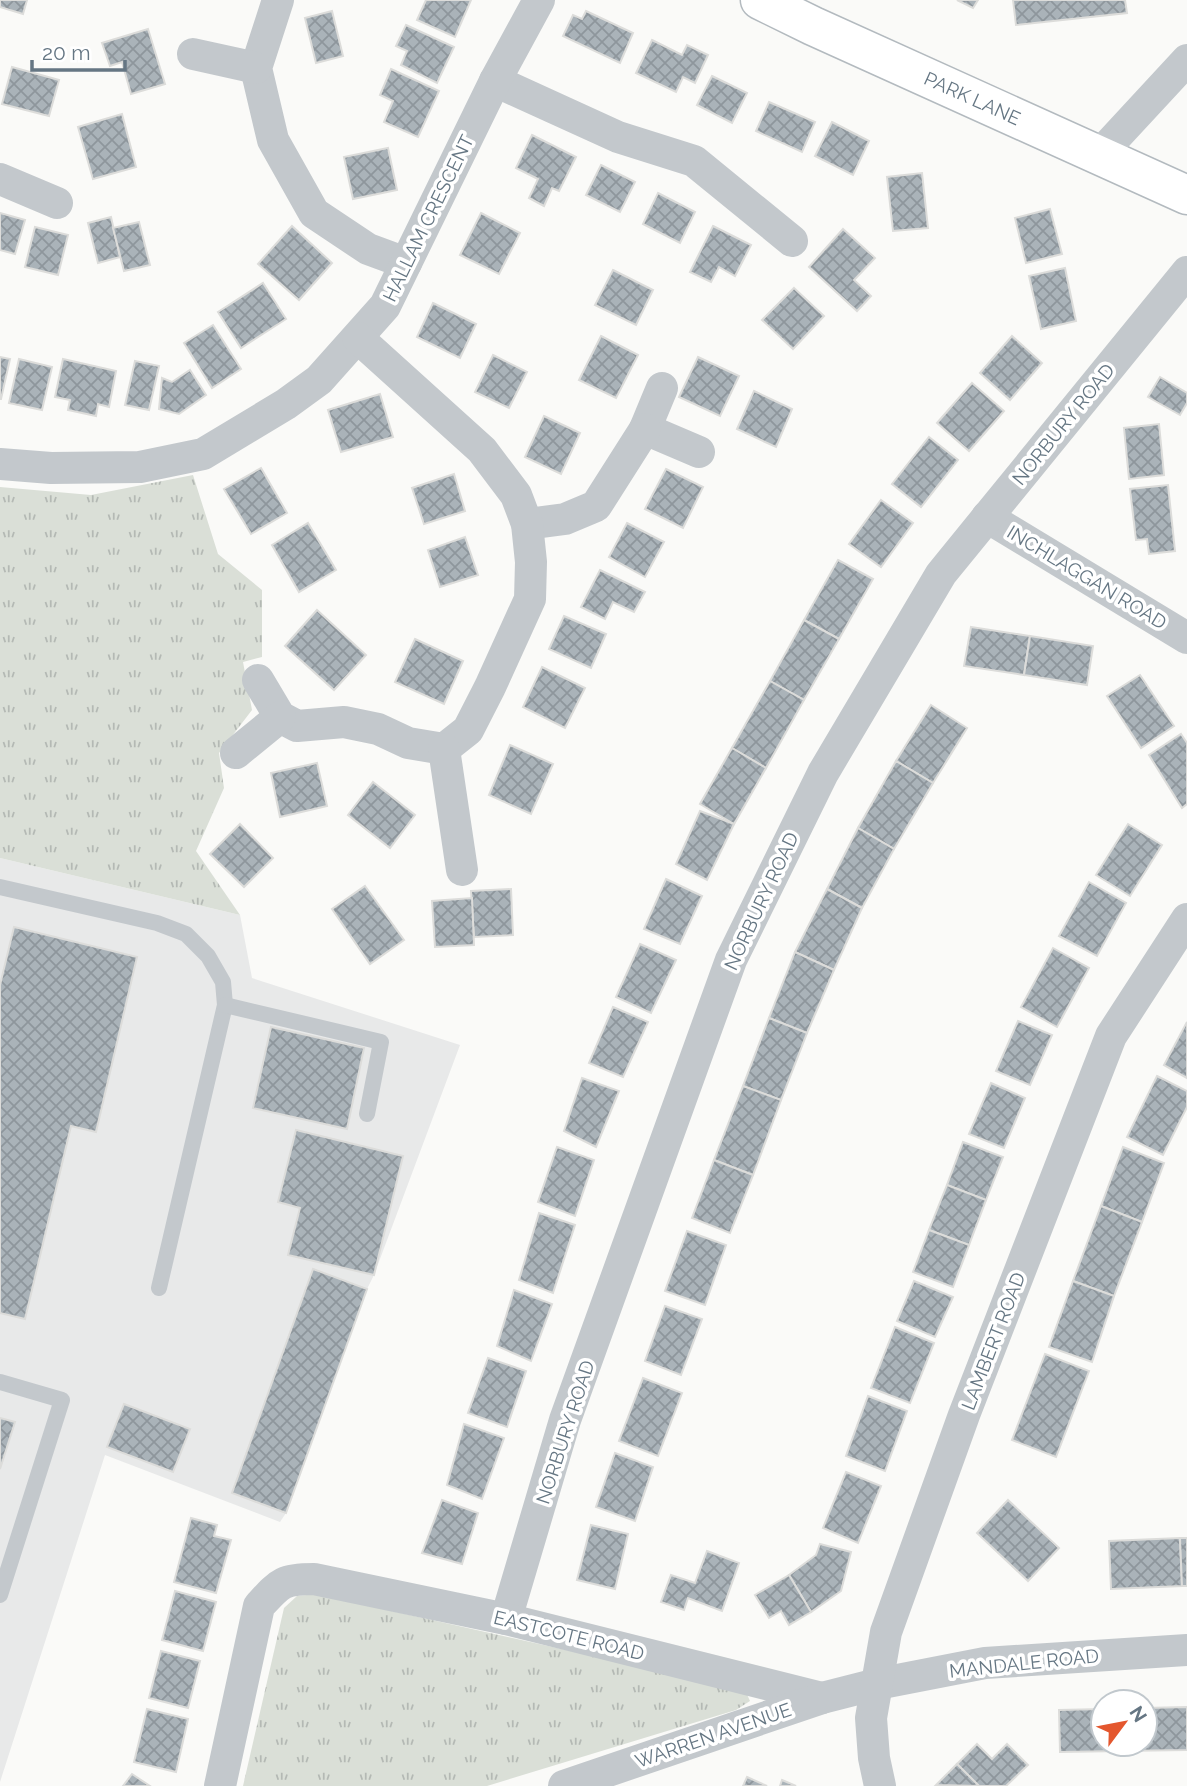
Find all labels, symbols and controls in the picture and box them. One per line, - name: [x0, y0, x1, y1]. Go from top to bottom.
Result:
- scale bar: [32, 28, 124, 72]
- text: 20 m: [42, 40, 90, 65]
- street label: PARK LANE: [921, 67, 1024, 129]
- street label: HALLAM CRESCENT: [378, 131, 478, 305]
- street label: NORBURY ROAD: [1007, 359, 1119, 489]
- street label: INCHLAGGAN ROAD: [1003, 521, 1171, 633]
- street label: NORBURY ROAD: [719, 829, 803, 973]
- street label: LAMBERT ROAD: [957, 1269, 1029, 1413]
- street label: NORBURY ROAD: [531, 1358, 599, 1506]
- street label: EASTCOTE ROAD: [492, 1606, 646, 1664]
- street label: MANDALE ROAD: [948, 1644, 1100, 1682]
- north arrow: [1089, 1688, 1159, 1758]
- street label: WARREN AVENUE: [632, 1698, 794, 1772]
- text: N: [1125, 1702, 1152, 1726]

